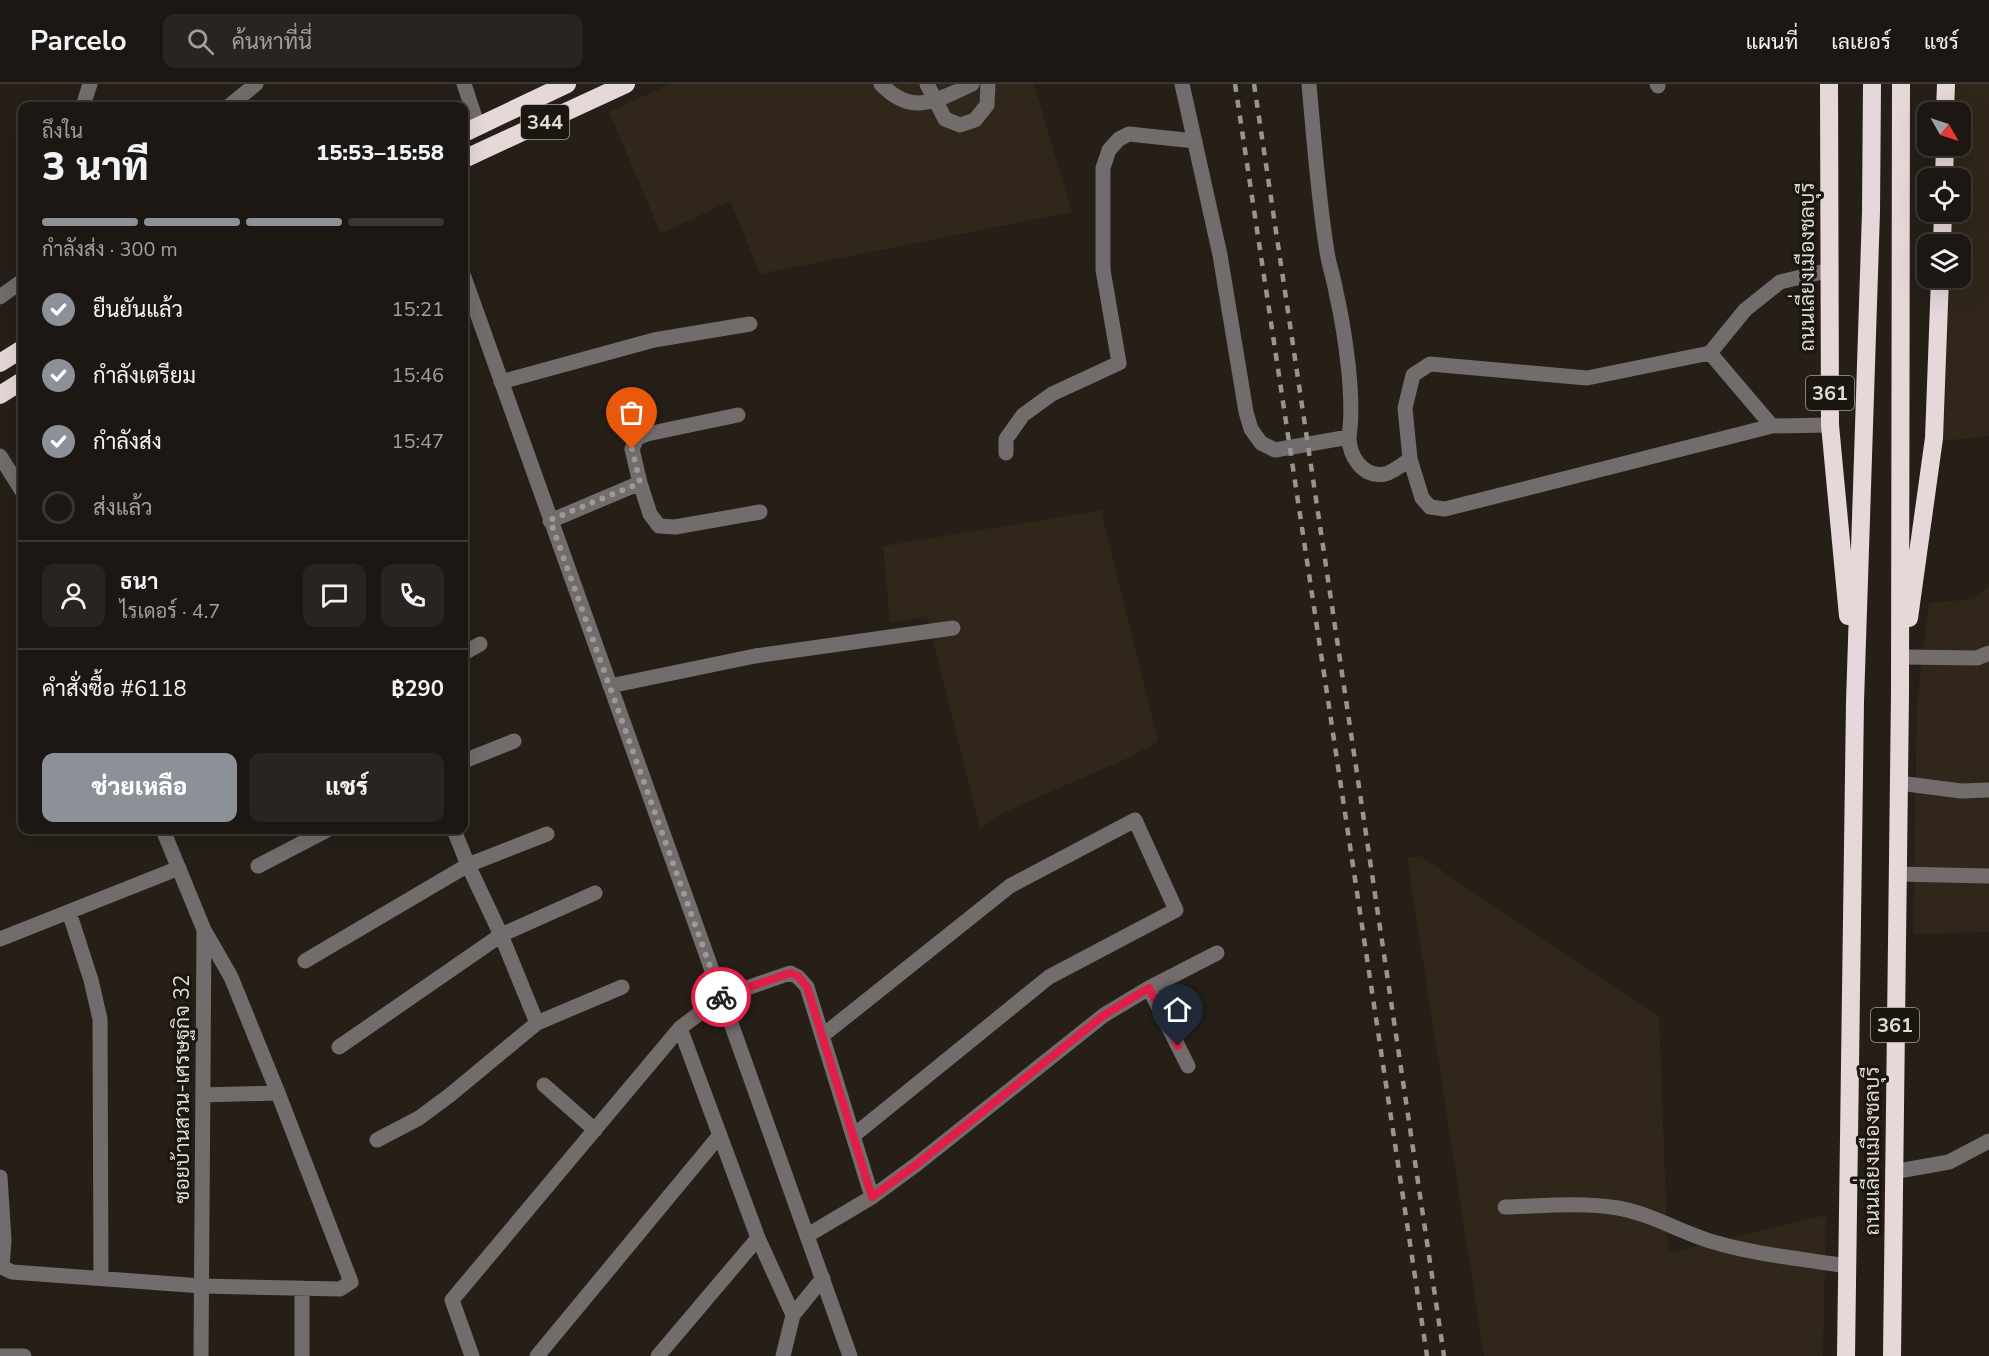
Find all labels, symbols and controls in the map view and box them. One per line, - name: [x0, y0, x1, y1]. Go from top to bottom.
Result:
- search box: [163, 14, 583, 68]
- text: Parcelo: [30, 22, 127, 60]
- icon: search: [184, 25, 217, 58]
- text: ค้นหาที่นี่: [232, 27, 312, 57]
- text: แผนที่: [1746, 28, 1798, 56]
- text: เลเยอร์: [1831, 28, 1891, 56]
- text: แชร์: [1924, 28, 1959, 56]
- north arrow: [1917, 102, 1971, 156]
- map controls: [1917, 102, 1971, 288]
- road number: 344: [521, 105, 569, 139]
- text: ถึงใน: [42, 118, 83, 145]
- text: 15:53–15:58: [316, 138, 444, 168]
- text: 3 นาที: [42, 141, 149, 194]
- button: locate: [1917, 168, 1971, 222]
- street label: ถนนเลี่ยงเมืองชลบุรี: [1787, 182, 1821, 352]
- button: layers: [1917, 234, 1971, 288]
- text: กำลังส่ง · 300 m: [42, 236, 178, 263]
- icon: check: [42, 293, 75, 326]
- text: ยืนยันแล้ว: [93, 295, 183, 325]
- text: 15:21: [391, 296, 444, 323]
- icon: check: [42, 359, 75, 392]
- text: กำลังเตรียม: [93, 361, 196, 391]
- text: 15:46: [391, 362, 444, 389]
- road number: 361: [1806, 376, 1854, 410]
- pin: [606, 387, 657, 449]
- icon: bag: [615, 396, 648, 429]
- icon: check: [42, 425, 75, 458]
- text: กำลังส่ง: [93, 427, 162, 457]
- text: 15:47: [391, 428, 444, 455]
- text: ส่งแล้ว: [93, 493, 153, 523]
- button: person: [42, 564, 105, 627]
- button: chat: [303, 564, 366, 627]
- button: phone: [381, 564, 444, 627]
- text: ธนา: [120, 567, 158, 597]
- text: ไรเดอร์ · 4.7: [120, 598, 220, 625]
- text: คำสั่งซื้อ #6118: [42, 674, 187, 704]
- text: ฿290: [391, 674, 444, 704]
- button: ช่วยเหลือ: [42, 753, 237, 822]
- button: แชร์: [249, 753, 444, 822]
- courier: [691, 967, 751, 1027]
- street label: ซอยบ้านสวน-เศรษฐกิจ 32: [168, 975, 196, 1203]
- icon: bike: [705, 981, 738, 1014]
- pin: [1152, 984, 1203, 1046]
- icon: home: [1161, 993, 1194, 1026]
- road number: 361: [1871, 1008, 1919, 1042]
- street label: ถนนเลี่ยงเมืองชลบุรี: [1852, 1066, 1886, 1236]

